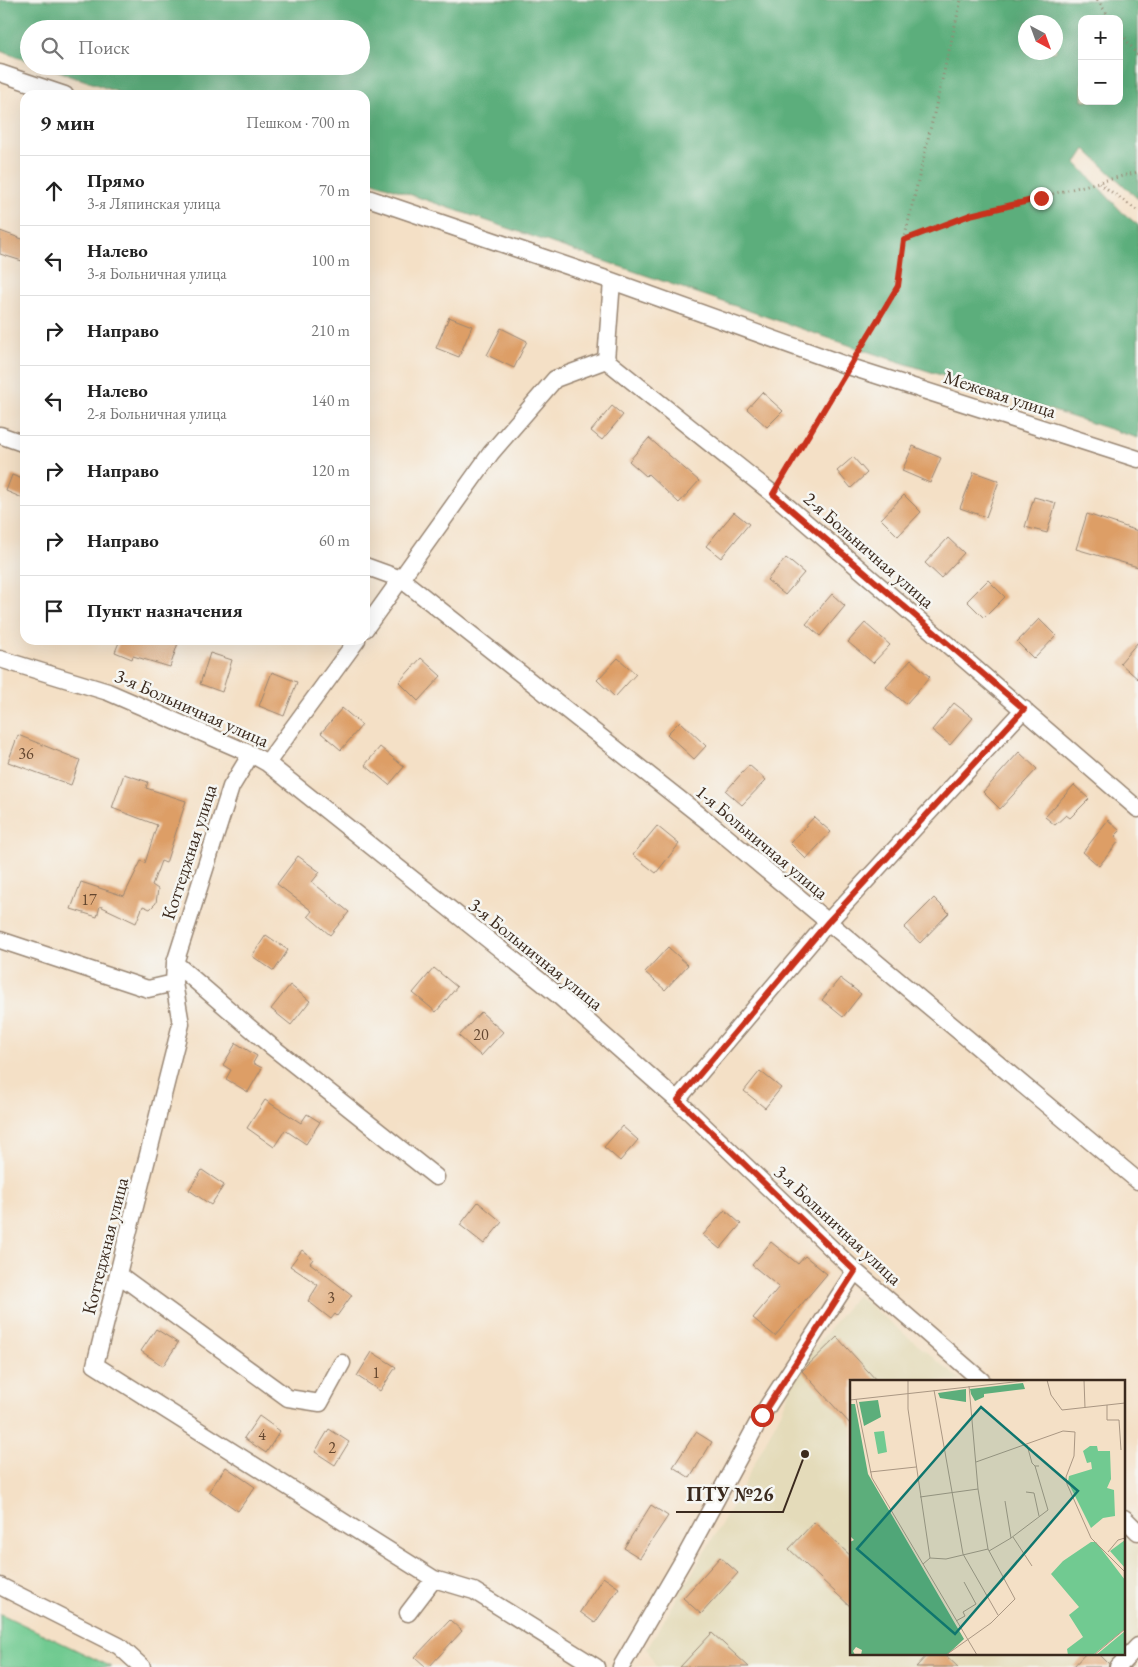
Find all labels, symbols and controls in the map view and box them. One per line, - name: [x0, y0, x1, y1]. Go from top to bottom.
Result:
- north arrow: [1018, 15, 1063, 60]
- map controls: [1078, 15, 1123, 105]
- button: +: [1078, 15, 1123, 60]
- search box: [20, 20, 370, 75]
- icon: search: [38, 34, 66, 62]
- text: Поиск: [78, 35, 130, 60]
- button: −: [1078, 60, 1123, 105]
- text: 9 мин: [40, 109, 95, 136]
- text: Пешком · 700 m: [246, 112, 350, 133]
- text: Прямо: [87, 168, 145, 193]
- icon: ahead: [40, 177, 68, 205]
- text: 70 m: [319, 180, 350, 201]
- route end: [1030, 187, 1053, 210]
- text: 3-я Ляпинская улица: [87, 193, 221, 214]
- text: Налево: [87, 238, 148, 263]
- icon: left: [40, 247, 68, 275]
- text: 100 m: [311, 250, 350, 271]
- text: 3-я Больничная улица: [87, 263, 227, 284]
- icon: right: [40, 317, 68, 345]
- text: Направо: [87, 318, 159, 343]
- text: 210 m: [311, 320, 350, 341]
- street label: Межевая улица: [941, 364, 1060, 424]
- text: Налево: [87, 378, 148, 403]
- icon: left: [40, 387, 68, 415]
- text: 140 m: [311, 390, 350, 411]
- text: 2-я Больничная улица: [87, 403, 227, 424]
- icon: right: [40, 457, 68, 485]
- text: Направо: [87, 458, 159, 483]
- text: 120 m: [311, 460, 350, 481]
- street label: 2-я Больничная улица: [798, 486, 940, 614]
- icon: right: [40, 527, 68, 555]
- text: Направо: [87, 528, 159, 553]
- text: 60 m: [319, 530, 350, 551]
- icon: arrive: [40, 597, 68, 625]
- text: Пункт назначения: [87, 598, 243, 623]
- street label: 3-я Больничная улица: [111, 663, 273, 753]
- house number: 36: [18, 743, 34, 764]
- street label: 1-я Больничная улица: [690, 779, 834, 905]
- street label: Коттеджная улица: [155, 781, 223, 923]
- house number: 17: [81, 889, 97, 910]
- street label: 3-я Больничная улица: [464, 892, 609, 1016]
- house number: 20: [473, 1024, 489, 1045]
- street label: 3-я Больничная улица: [769, 1159, 907, 1291]
- street label: Коттеджная улица: [76, 1174, 134, 1317]
- house number: 3: [327, 1287, 335, 1308]
- house number: 1: [372, 1362, 380, 1383]
- inset map: [850, 1380, 1126, 1654]
- route start: [751, 1404, 774, 1427]
- house number: 4: [258, 1424, 266, 1445]
- house number: 2: [328, 1437, 336, 1458]
- callout: ПТУ №26: [676, 1477, 783, 1512]
- text: ПТУ №26: [686, 1481, 774, 1507]

